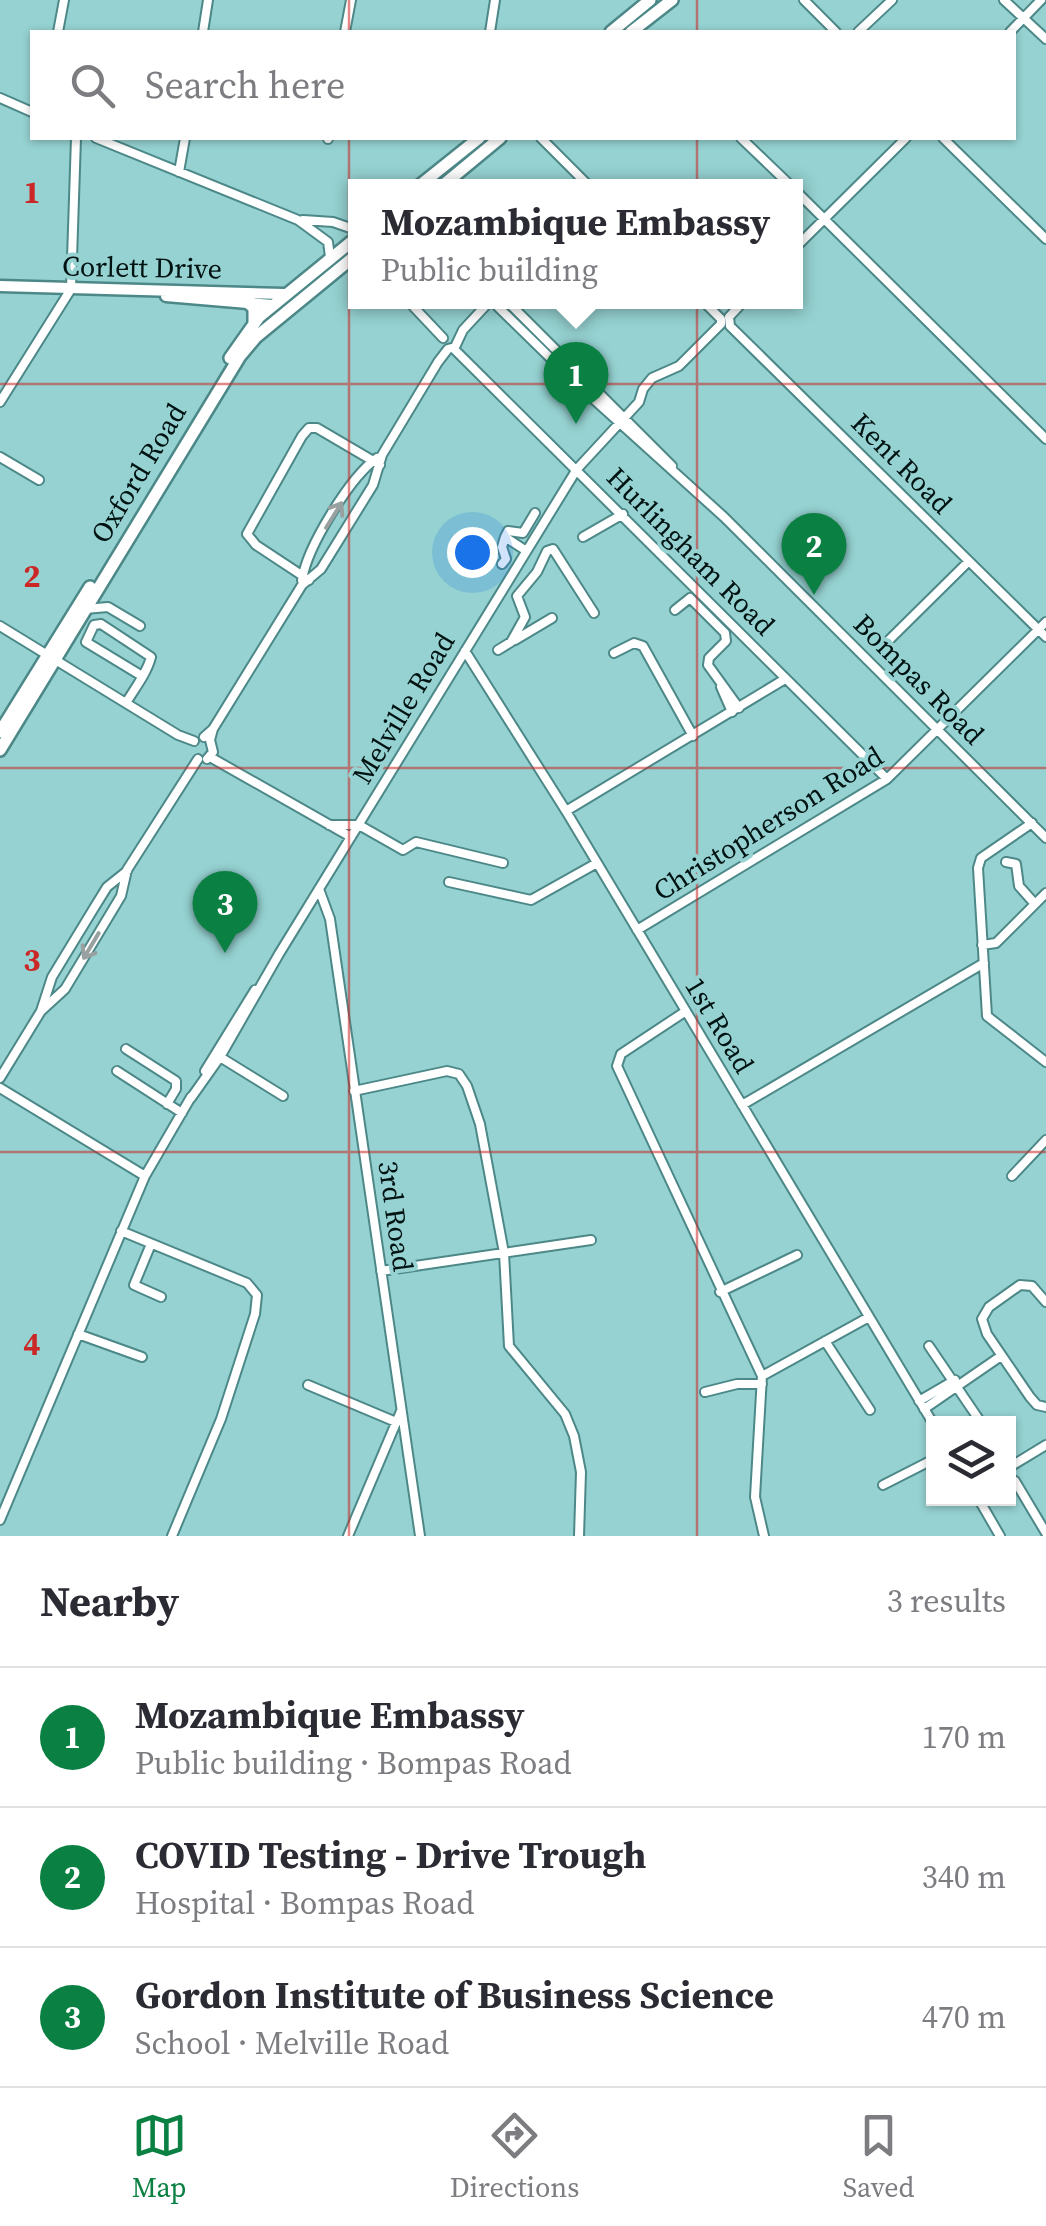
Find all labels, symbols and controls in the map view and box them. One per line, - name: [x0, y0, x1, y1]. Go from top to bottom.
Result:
- search box: [30, 30, 1016, 140]
- icon: search: [65, 58, 120, 113]
- text: Search here: [145, 59, 345, 111]
- text: 1: [23, 170, 41, 214]
- popup: [348, 179, 803, 309]
- text: Mozambique Embassy: [381, 196, 770, 248]
- street label: Corlett Drive: [62, 247, 222, 287]
- text: Public building: [381, 248, 598, 292]
- pin: 1: [544, 342, 608, 424]
- street label: Oxford Road: [81, 396, 195, 550]
- street label: Kent Road: [843, 404, 961, 522]
- street label: Hurlingham Road: [599, 459, 783, 643]
- one-way arrow: [324, 501, 344, 530]
- pin: 2: [782, 512, 846, 595]
- your location: [447, 527, 498, 578]
- text: 2: [23, 554, 41, 598]
- street label: Bompas Road: [845, 605, 993, 753]
- street label: Melville Road: [343, 625, 463, 791]
- street label: Christopherson Road: [646, 737, 890, 909]
- pin: 3: [192, 870, 258, 953]
- one-way arrow: [81, 931, 101, 960]
- text: 3: [23, 938, 41, 982]
- street label: 1st Road: [677, 970, 763, 1080]
- street label: 3rd Road: [369, 1158, 423, 1274]
- text: 4: [23, 1322, 41, 1366]
- map controls: [926, 1416, 1016, 1506]
- button: layers: [926, 1416, 1016, 1506]
- text: Nearby: [40, 1572, 179, 1630]
- text: 3 results: [887, 1579, 1006, 1623]
- text: Mozambique Embassy: [135, 1689, 525, 1741]
- text: 1: [64, 1715, 81, 1759]
- text: 170 m: [922, 1715, 1006, 1759]
- text: Public building · Bompas Road: [135, 1741, 572, 1785]
- text: COVID Testing - Drive Trough: [135, 1829, 647, 1881]
- text: 2: [64, 1855, 81, 1899]
- text: 340 m: [922, 1855, 1006, 1899]
- text: Hospital · Bompas Road: [135, 1881, 475, 1925]
- text: Gordon Institute of Business Science: [135, 1969, 774, 2021]
- text: 3: [64, 1995, 81, 2039]
- text: 470 m: [922, 1995, 1006, 2039]
- text: School · Melville Road: [135, 2021, 449, 2065]
- tab: Map: [132, 2108, 187, 2206]
- tab: Directions: [450, 2108, 579, 2206]
- tab: Saved: [843, 2108, 914, 2206]

